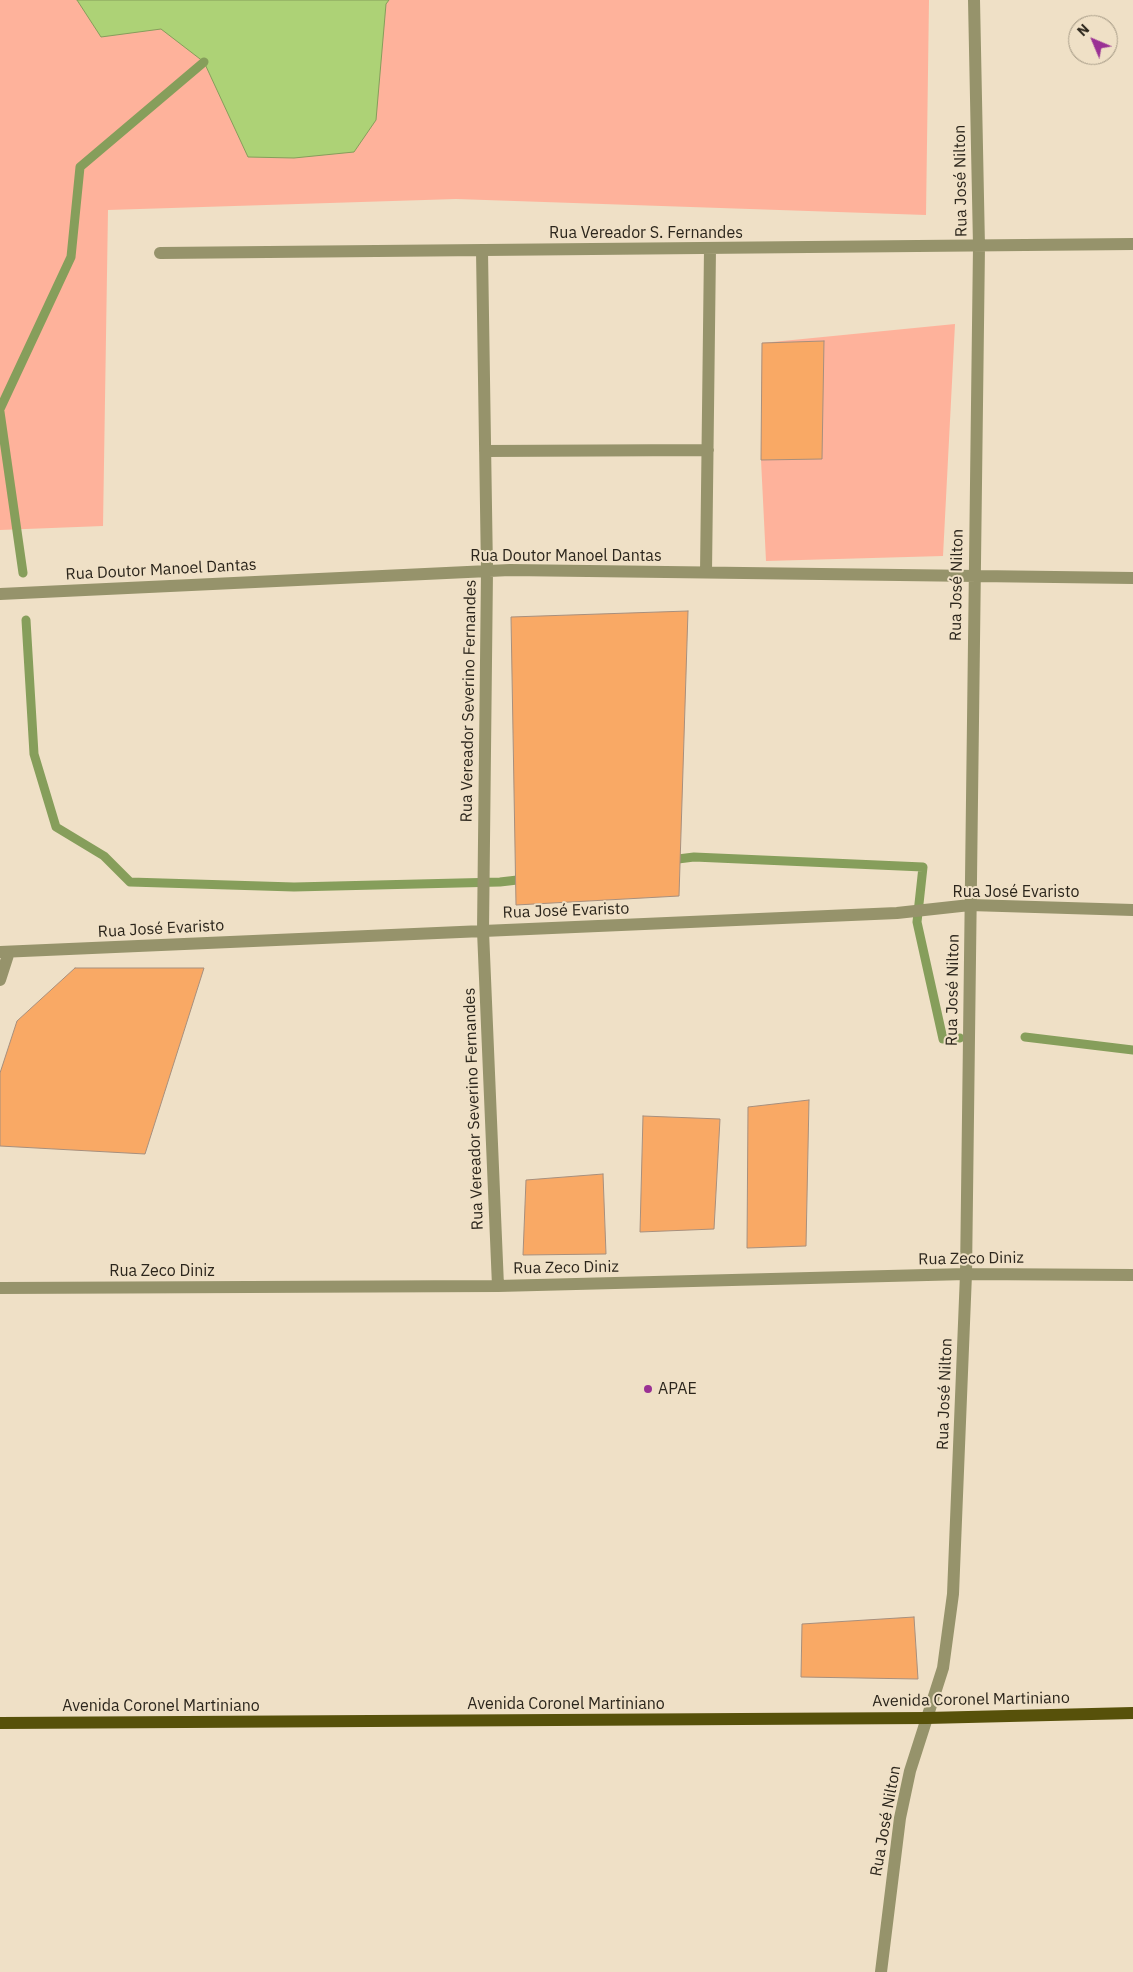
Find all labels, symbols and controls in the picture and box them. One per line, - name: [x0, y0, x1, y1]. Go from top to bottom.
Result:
- north arrow: [1068, 15, 1118, 65]
- text: N: [1073, 20, 1093, 40]
- street label: Rua José Nilton: [950, 125, 972, 237]
- street label: Rua Vereador S. Fernandes: [549, 223, 743, 243]
- street label: Rua José Nilton: [946, 529, 968, 641]
- street label: Rua Doutor Manoel Dantas: [470, 546, 662, 566]
- street label: Rua Doutor Manoel Dantas: [65, 555, 257, 585]
- street label: Rua Vereador Severino Fernandes: [457, 580, 481, 822]
- street label: Rua José Evaristo: [953, 882, 1079, 902]
- street label: Rua José Evaristo: [502, 899, 630, 923]
- street label: Rua José Evaristo: [97, 916, 225, 942]
- street label: Rua José Nilton: [942, 934, 964, 1046]
- street label: Rua Vereador Severino Fernandes: [460, 987, 488, 1231]
- street label: Rua Zeco Diniz: [918, 1248, 1024, 1270]
- street label: Rua Zeco Diniz: [513, 1257, 619, 1279]
- street label: Rua Zeco Diniz: [109, 1261, 215, 1281]
- street label: Rua José Nilton: [933, 1338, 957, 1450]
- place label: APAE: [658, 1379, 697, 1399]
- marker: APAE: [642, 1383, 654, 1395]
- street label: Avenida Coronel Martiniano: [872, 1689, 1070, 1711]
- street label: Avenida Coronel Martiniano: [467, 1694, 665, 1714]
- street label: Avenida Coronel Martiniano: [62, 1696, 260, 1716]
- street label: Rua José Nilton: [867, 1764, 905, 1878]

